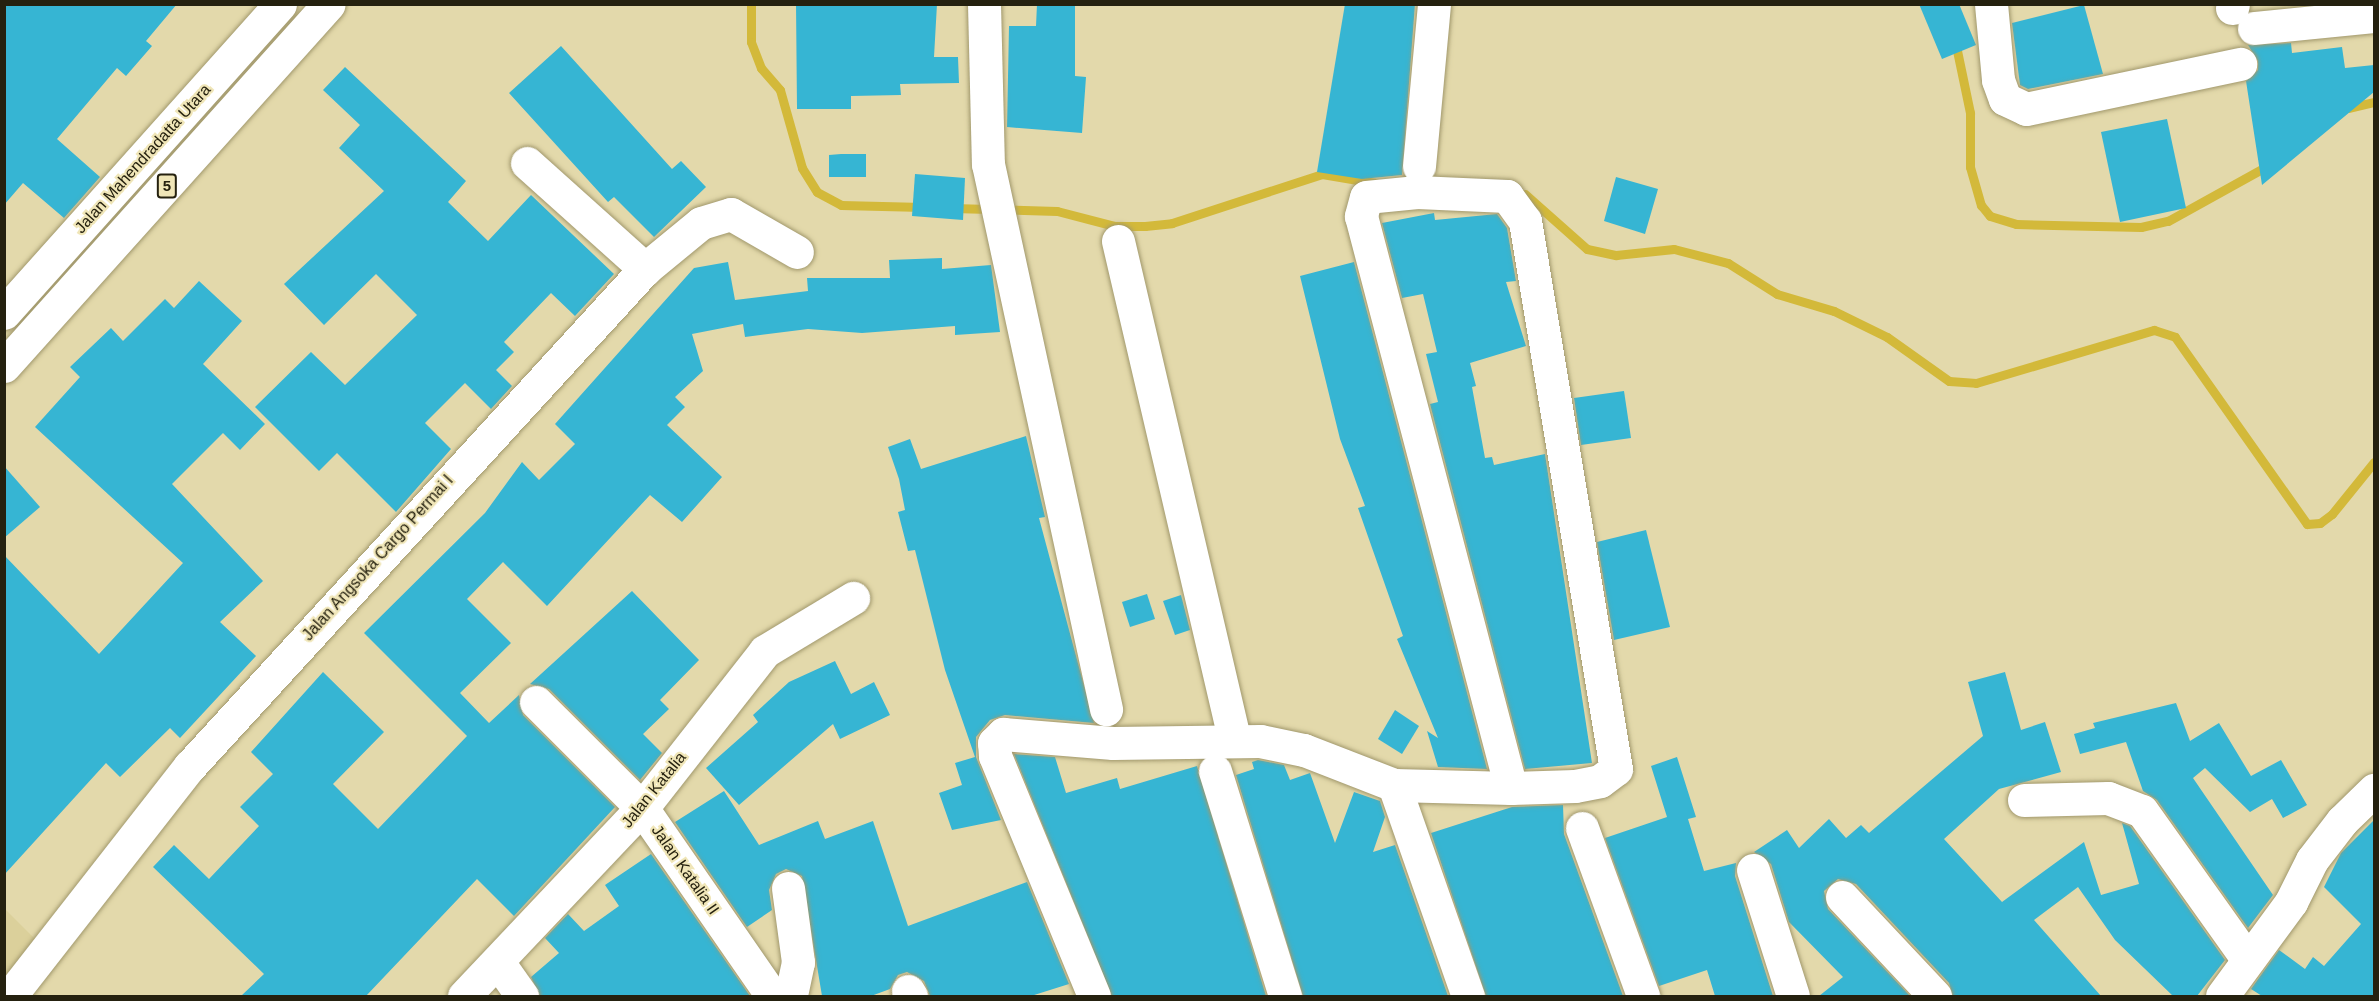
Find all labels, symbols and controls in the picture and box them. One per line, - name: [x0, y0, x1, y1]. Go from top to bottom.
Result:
- street label: Jalan Mahendradatta Utara: [71, 81, 215, 237]
- road number: 5: [156, 174, 178, 198]
- street label: Jalan Angsoka Cargo Permai I: [298, 471, 458, 645]
- street label: Jalan Katalia: [618, 748, 690, 832]
- street label: Jalan Katalia II: [647, 822, 723, 918]

